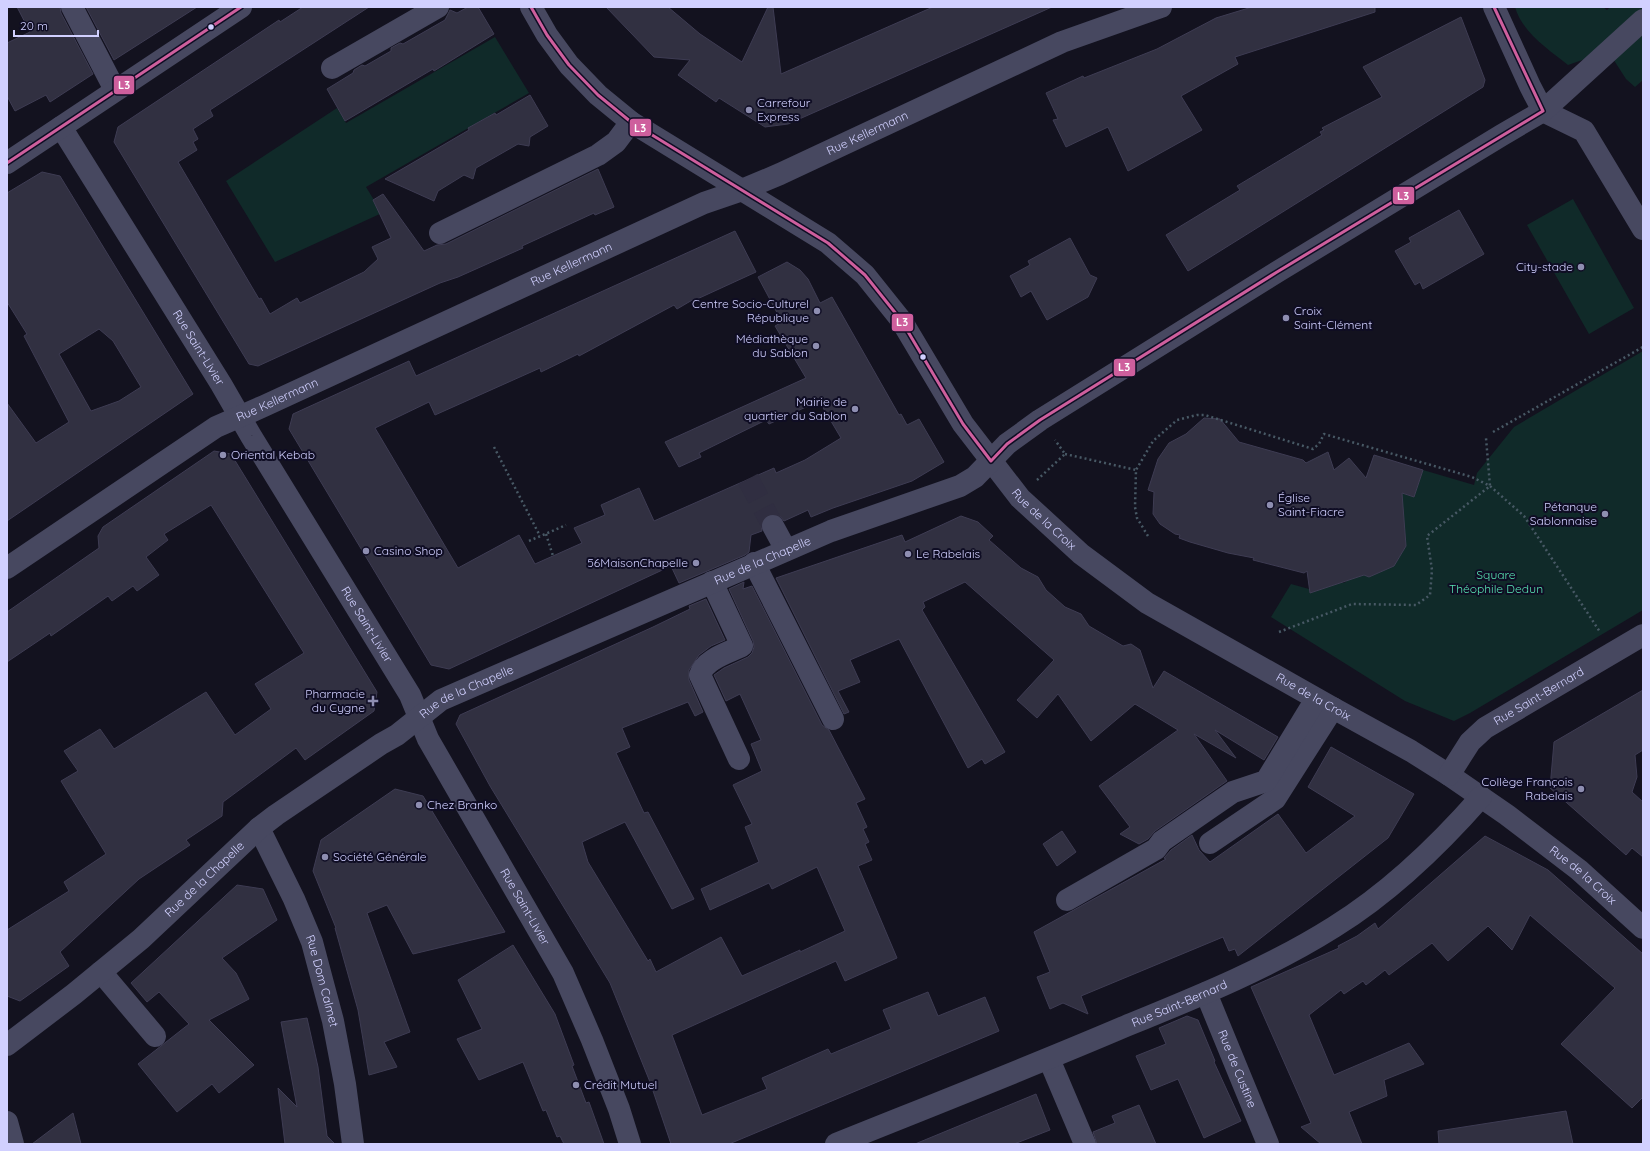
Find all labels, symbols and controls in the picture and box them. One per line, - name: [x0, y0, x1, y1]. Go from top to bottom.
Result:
- scale bar: [14, 12, 98, 38]
- text: 20 m: [20, 18, 48, 33]
- unlabelled marker: [206, 22, 216, 32]
- line badge: L3: [113, 75, 135, 95]
- text: L3: [118, 78, 130, 92]
- place label: Carrefour Express: [757, 95, 811, 124]
- marker: Carrefour Express: [744, 105, 754, 115]
- street label: Rue Kellermann: [824, 107, 910, 158]
- line badge: L3: [629, 118, 652, 137]
- text: L3: [634, 121, 646, 135]
- line badge: L3: [1392, 186, 1415, 205]
- text: L3: [1397, 189, 1409, 203]
- street label: Rue Kellermann: [528, 238, 614, 289]
- place label: City-stade: [1516, 259, 1573, 274]
- marker: City-stade: [1576, 262, 1586, 272]
- place label: Centre Socio-Culturel République: [692, 296, 809, 325]
- place label: Croix Saint-Clément: [1294, 303, 1372, 332]
- marker: Centre Socio-Culturel République: [812, 306, 822, 316]
- street label: Rue Saint-Livier: [170, 307, 228, 388]
- line badge: L3: [891, 313, 914, 332]
- marker: Croix Saint-Clément: [1281, 313, 1291, 323]
- text: L3: [896, 315, 908, 329]
- place label: Médiathèque du Sablon: [736, 331, 808, 360]
- marker: Médiathèque du Sablon: [811, 341, 821, 351]
- unlabelled marker: [918, 352, 928, 362]
- line badge: L3: [1113, 358, 1136, 377]
- text: L3: [1118, 360, 1130, 374]
- street label: Rue Kellermann: [234, 374, 320, 424]
- place label: Mairie de quartier du Sablon: [744, 394, 847, 423]
- marker: Mairie de quartier du Sablon: [850, 404, 860, 414]
- place label: Oriental Kebab: [231, 447, 315, 462]
- marker: Oriental Kebab: [218, 450, 228, 460]
- street label: Rue de la Croix: [1009, 485, 1080, 553]
- place label: Église Saint-Fiacre: [1278, 490, 1344, 519]
- place label: Pétanque Sablonnaise: [1530, 499, 1597, 528]
- marker: Église Saint-Fiacre: [1265, 500, 1275, 510]
- marker: Pétanque Sablonnaise: [1600, 509, 1610, 519]
- street label: Rue de la Chapelle: [712, 533, 813, 588]
- place label: Casino Shop: [374, 543, 443, 558]
- marker: Casino Shop: [361, 546, 371, 556]
- place label: Le Rabelais: [916, 546, 980, 561]
- marker: Le Rabelais: [903, 549, 913, 559]
- place label: 56MaisonChapelle: [587, 555, 688, 570]
- marker: 56MaisonChapelle: [691, 558, 701, 568]
- park label: Square Théophile Dedun: [1449, 567, 1543, 596]
- street label: Rue Saint-Livier: [338, 584, 396, 665]
- street label: Rue de la Chapelle: [416, 661, 516, 721]
- street label: Rue Saint-Bernard: [1491, 664, 1586, 728]
- street label: Rue de la Croix: [1274, 669, 1354, 723]
- place label: Pharmacie du Cygne: [305, 686, 365, 715]
- marker: Pharmacie du Cygne: [368, 696, 378, 706]
- place label: Collège François Rabelais: [1481, 774, 1573, 803]
- marker: Collège François Rabelais: [1576, 784, 1586, 794]
- place label: Chez Branko: [427, 797, 497, 812]
- marker: Chez Branko: [414, 800, 424, 810]
- street label: Rue de la Chapelle: [161, 838, 247, 920]
- street label: Rue de la Croix: [1547, 842, 1620, 908]
- place label: Société Générale: [333, 849, 427, 864]
- marker: Société Générale: [320, 852, 330, 862]
- street label: Rue Saint-Livier: [497, 865, 554, 948]
- street label: Rue Dom Calmet: [303, 932, 342, 1028]
- street label: Rue Saint-Bernard: [1129, 976, 1229, 1030]
- street label: Rue de Custine: [1215, 1027, 1260, 1110]
- place label: Crédit Mutuel: [584, 1077, 657, 1092]
- marker: Crédit Mutuel: [571, 1080, 581, 1090]

